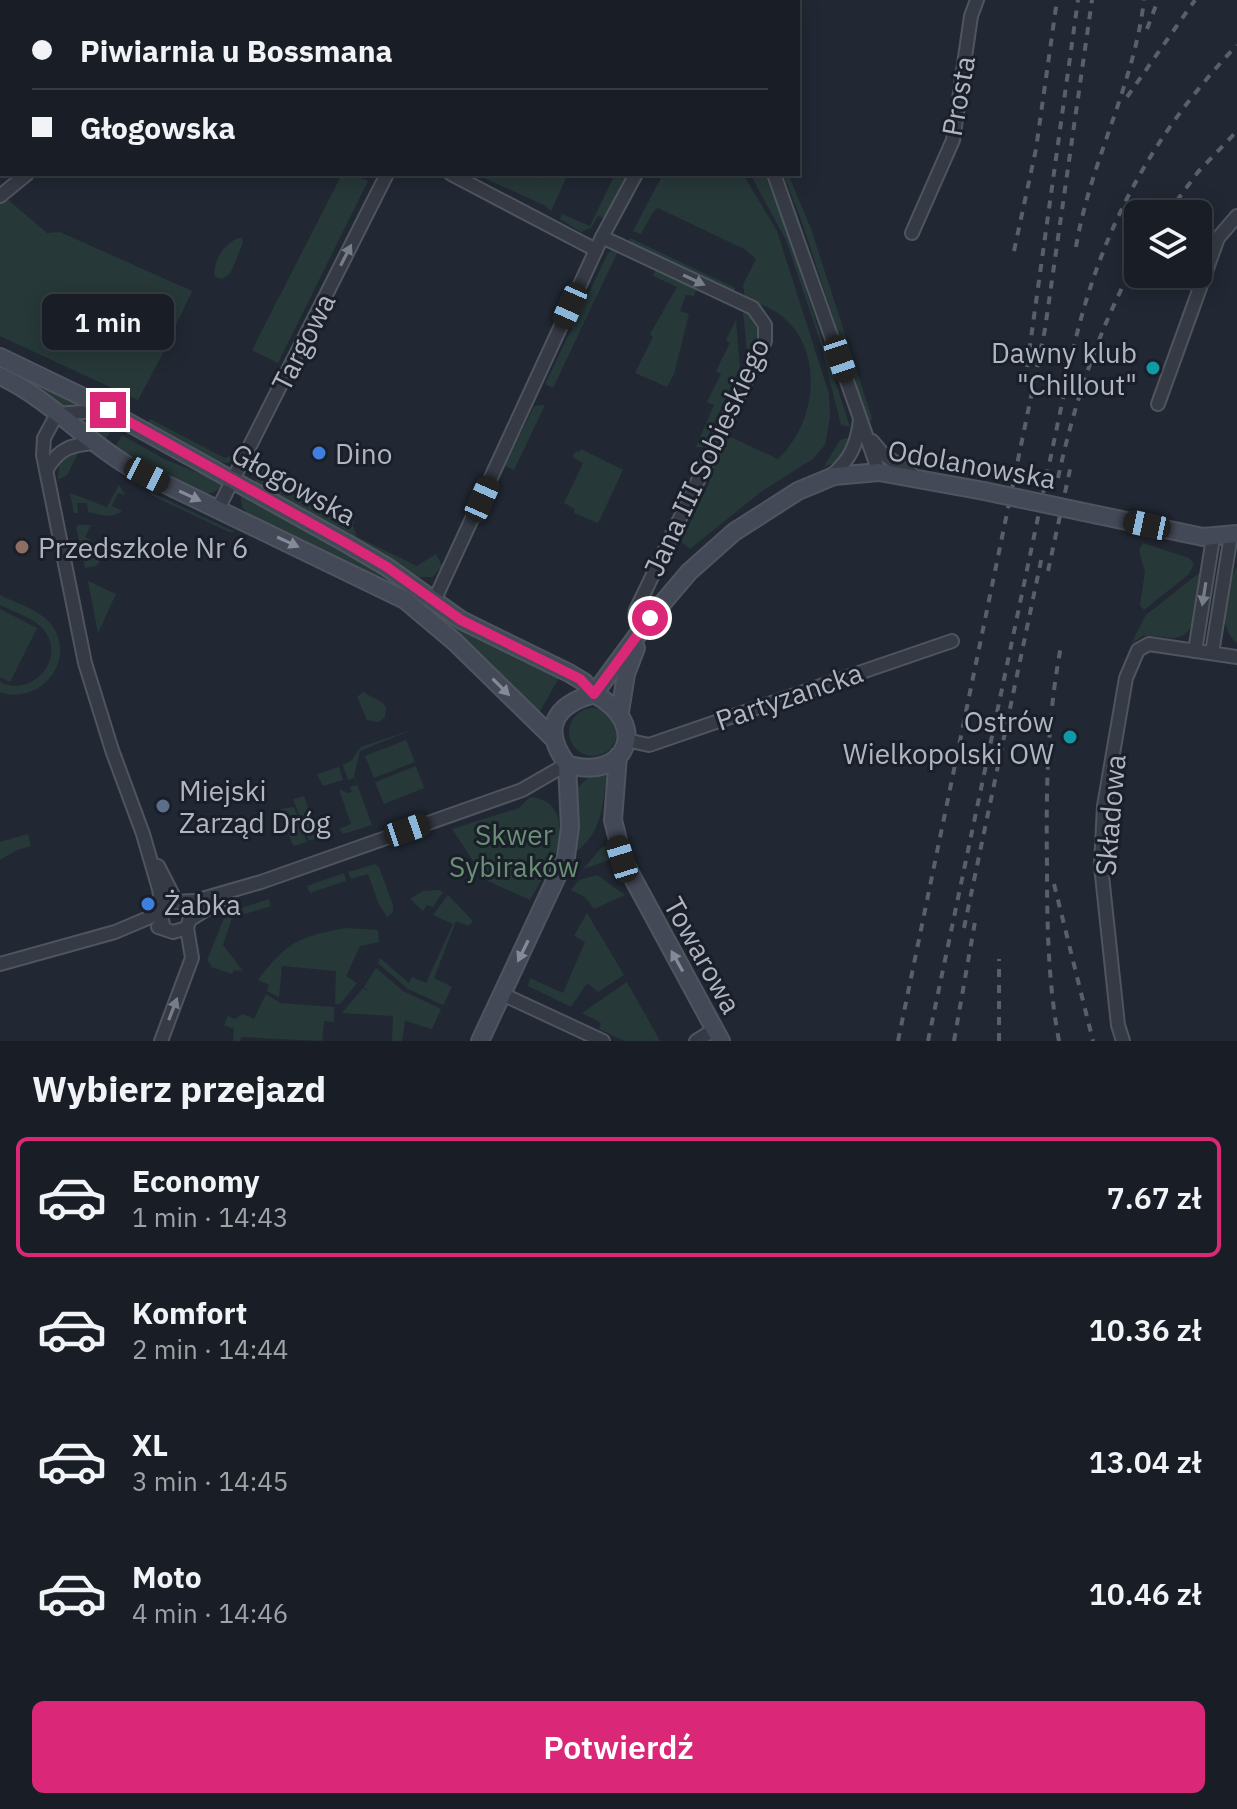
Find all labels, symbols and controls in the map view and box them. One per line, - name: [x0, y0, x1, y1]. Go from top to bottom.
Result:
- text: Piwiarnia u Bossmana: [80, 31, 393, 70]
- street label: Prosta: [933, 53, 983, 139]
- text: Głogowska: [80, 108, 236, 147]
- map controls: [1124, 200, 1212, 288]
- button: layers: [1124, 200, 1212, 288]
- one-way arrow: [340, 244, 353, 267]
- one-way arrow: [682, 273, 705, 287]
- car: [549, 279, 591, 333]
- street label: Targowa: [263, 287, 343, 397]
- callout: 1 min: [42, 294, 174, 350]
- text: 1 min: [74, 305, 142, 339]
- street label: Jana III Sobieskiego: [635, 332, 777, 582]
- car: [821, 332, 859, 386]
- place label: Dawny klub "Chillout": [991, 334, 1137, 403]
- marker: Dawny klub "Chillout": [1144, 359, 1162, 377]
- route end: [90, 392, 126, 428]
- street label: Odolanowska: [885, 431, 1059, 497]
- street label: Głogowska: [225, 434, 363, 534]
- place label: Dino: [335, 435, 392, 472]
- marker: Dino: [310, 444, 328, 462]
- car: [120, 453, 174, 497]
- car: [461, 472, 503, 526]
- one-way arrow: [178, 489, 201, 503]
- car: [1121, 508, 1173, 542]
- place label: Przedszkole Nr 6: [38, 529, 249, 566]
- one-way arrow: [277, 535, 300, 549]
- marker: Przedszkole Nr 6: [13, 538, 31, 556]
- one-way arrow: [1197, 582, 1210, 607]
- route start: [632, 600, 668, 636]
- street label: Partyzancka: [710, 654, 868, 738]
- one-way arrow: [491, 677, 510, 696]
- place label: Ostrów Wielkopolski OW: [843, 703, 1054, 772]
- marker: Ostrów Wielkopolski OW: [1061, 728, 1079, 746]
- street label: Składowa: [1086, 753, 1134, 877]
- place label: Miejski Zarząd Dróg: [179, 772, 331, 841]
- marker: Miejski Zarząd Dróg: [154, 797, 172, 815]
- car: [380, 811, 434, 849]
- park label: Skwer Sybiraków: [449, 816, 579, 885]
- car: [604, 833, 640, 885]
- place label: Żabka: [164, 886, 241, 923]
- street label: Towarowa: [656, 890, 750, 1020]
- marker: Żabka: [139, 895, 157, 913]
- one-way arrow: [516, 939, 530, 962]
- one-way arrow: [670, 950, 684, 972]
- one-way arrow: [167, 997, 180, 1021]
- text: Wybierz przejazd: [32, 1065, 326, 1112]
- icon: car: [36, 1161, 108, 1233]
- text: Economy: [132, 1161, 260, 1200]
- text: 7.67 zł: [1107, 1178, 1201, 1217]
- text: 1 min · 14:43: [132, 1200, 288, 1234]
- icon: car: [36, 1293, 108, 1365]
- text: Komfort: [132, 1293, 247, 1332]
- text: 10.36 zł: [1089, 1310, 1201, 1349]
- text: 2 min · 14:44: [132, 1332, 288, 1366]
- icon: car: [36, 1425, 108, 1497]
- text: XL: [132, 1425, 168, 1464]
- text: 13.04 zł: [1089, 1442, 1201, 1481]
- text: 3 min · 14:45: [132, 1464, 288, 1498]
- icon: car: [36, 1557, 108, 1629]
- text: Moto: [132, 1557, 202, 1596]
- text: 10.46 zł: [1089, 1574, 1201, 1613]
- text: 4 min · 14:46: [132, 1596, 288, 1630]
- button: Potwierdź: [32, 1701, 1205, 1793]

